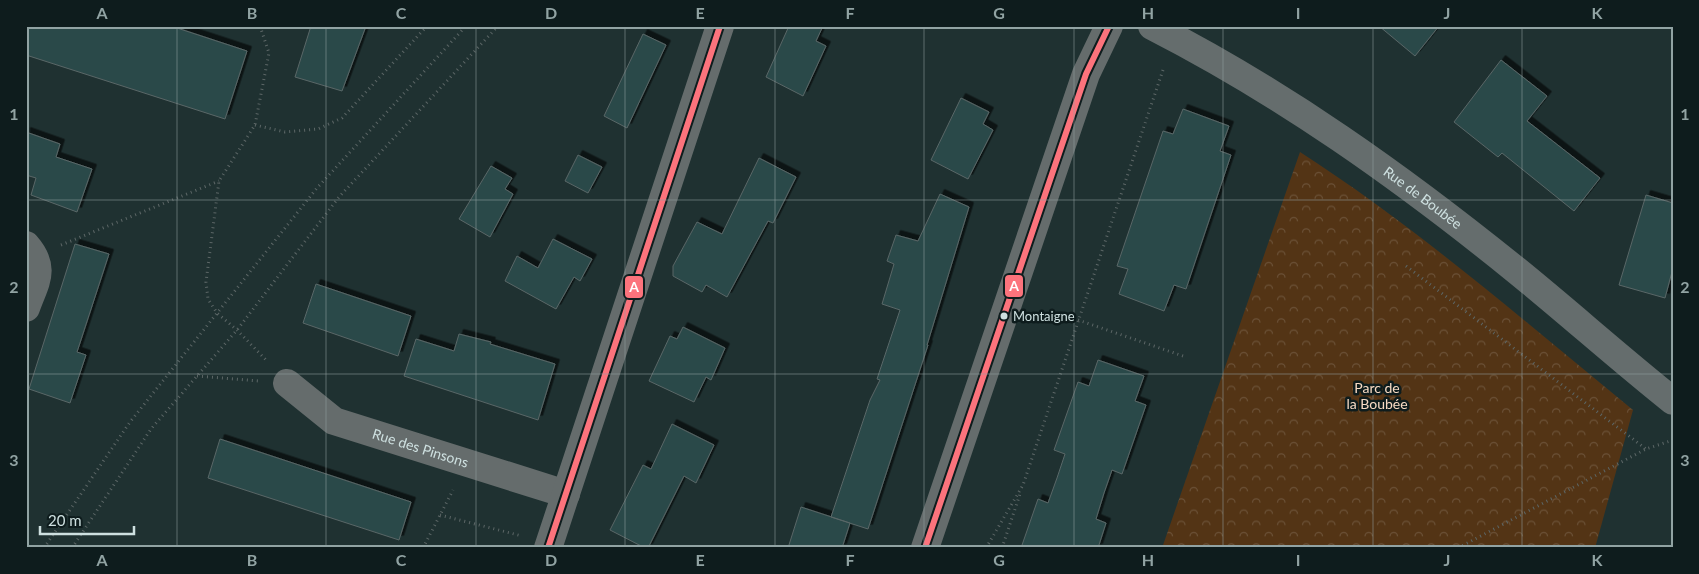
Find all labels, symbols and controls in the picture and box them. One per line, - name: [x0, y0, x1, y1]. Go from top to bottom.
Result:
- text: A: [95, 3, 108, 22]
- text: B: [247, 3, 257, 22]
- text: C: [396, 3, 407, 22]
- text: D: [545, 3, 557, 22]
- text: E: [695, 3, 705, 22]
- text: F: [845, 3, 855, 22]
- text: G: [993, 3, 1005, 22]
- text: H: [1142, 3, 1154, 22]
- text: I: [1296, 3, 1300, 22]
- text: J: [1444, 3, 1450, 22]
- text: K: [1592, 3, 1604, 22]
- text: 1: [9, 104, 19, 123]
- text: 1: [1680, 104, 1690, 123]
- street label: Rue de Boubée: [1381, 163, 1466, 232]
- line badge: A: [1004, 274, 1024, 298]
- line badge: A: [624, 275, 644, 299]
- text: 2: [9, 277, 19, 296]
- text: A: [1008, 277, 1019, 294]
- text: 2: [1680, 277, 1690, 296]
- text: A: [628, 278, 639, 295]
- place label: Montaigne: [1013, 308, 1075, 324]
- marker: Montaigne: [999, 311, 1009, 321]
- park label: Parc de la Boubée: [1346, 379, 1408, 412]
- street label: Rue des Pinsons: [370, 425, 471, 471]
- text: 3: [9, 450, 19, 469]
- text: 3: [1680, 450, 1690, 469]
- scale bar: [40, 504, 134, 536]
- text: 20 m: [48, 511, 82, 529]
- text: A: [95, 550, 108, 569]
- text: B: [247, 550, 257, 569]
- text: C: [396, 550, 407, 569]
- text: D: [545, 550, 557, 569]
- text: E: [695, 550, 705, 569]
- text: F: [845, 550, 855, 569]
- text: G: [993, 550, 1005, 569]
- text: H: [1142, 550, 1154, 569]
- text: I: [1296, 550, 1300, 569]
- text: J: [1444, 550, 1450, 569]
- text: K: [1592, 550, 1604, 569]

